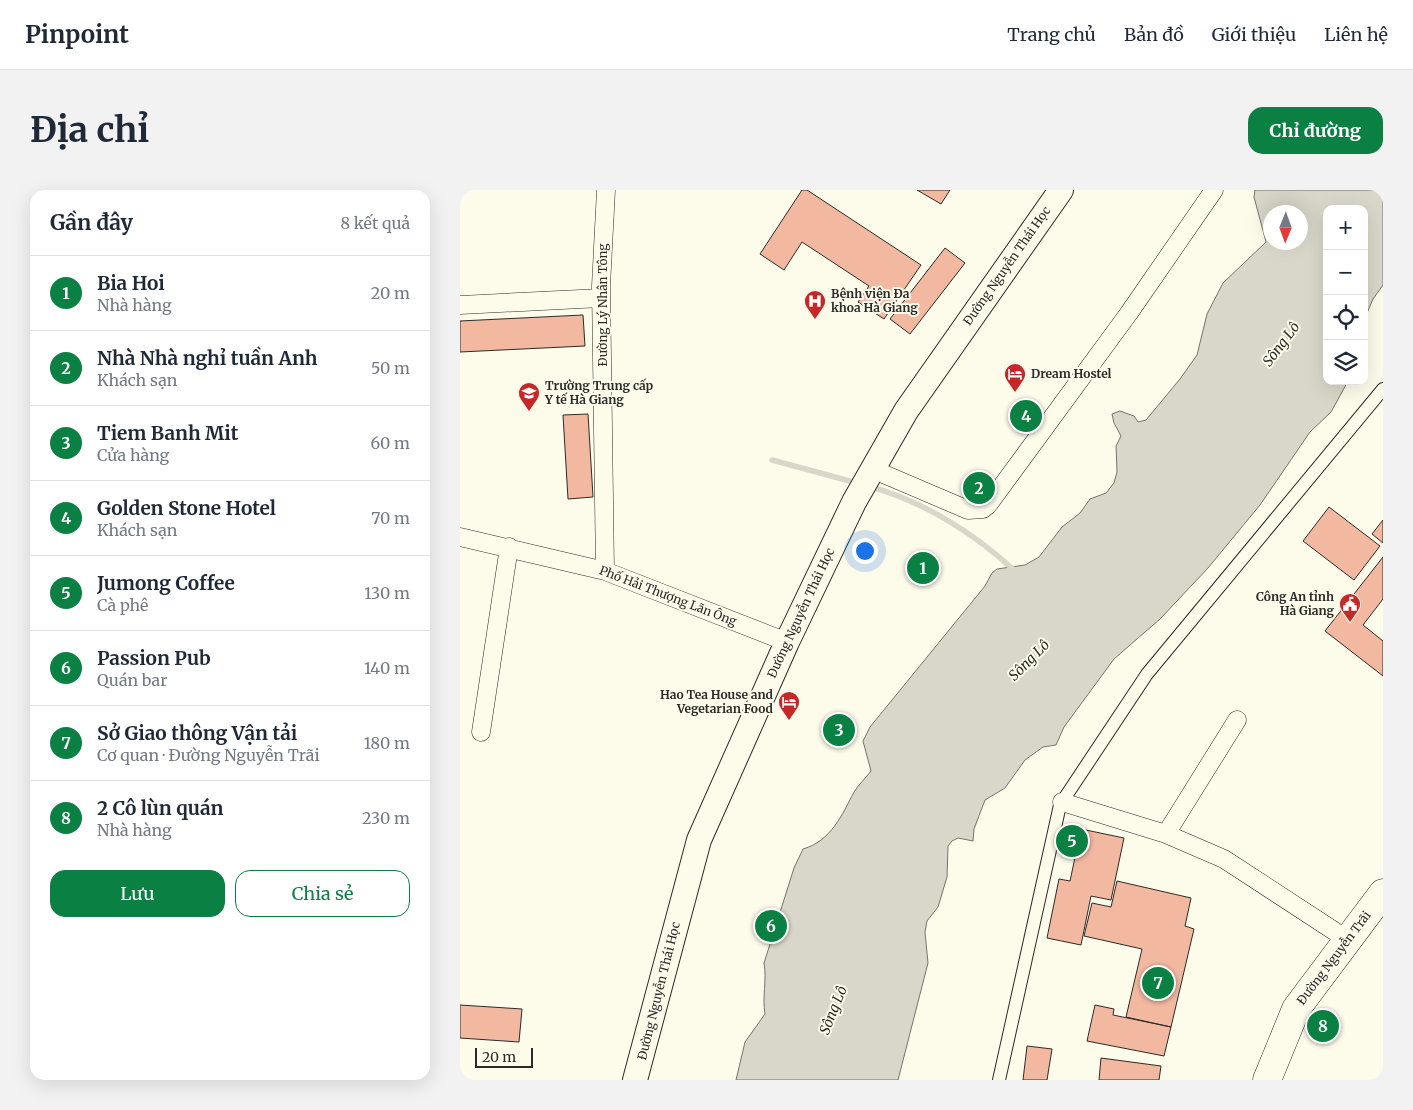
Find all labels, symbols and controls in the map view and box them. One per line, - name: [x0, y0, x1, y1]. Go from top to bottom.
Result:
- text: Pinpoint: [25, 19, 129, 50]
- text: Trang chủ: [1007, 23, 1096, 46]
- text: Bản đồ: [1124, 23, 1184, 46]
- text: Giới thiệu: [1212, 23, 1296, 46]
- text: Liên hệ: [1324, 23, 1388, 46]
- button: Chỉ đường: [1248, 107, 1383, 154]
- text: Địa chỉ: [30, 108, 149, 152]
- street label: Đường Nguyễn Thái Học: [960, 203, 1053, 328]
- north arrow: [1263, 205, 1308, 250]
- map controls: [1323, 205, 1368, 385]
- button: +: [1323, 205, 1368, 250]
- text: Gần đây: [50, 209, 133, 236]
- text: 8 kết quả: [340, 213, 410, 233]
- street label: Đường Lý Nhân Tông: [595, 243, 610, 367]
- button: −: [1323, 250, 1368, 295]
- text: Bia Hoi: [97, 271, 165, 295]
- text: 1: [62, 283, 70, 303]
- text: 20 m: [371, 283, 410, 303]
- place label: Bệnh viện Đa khoa Hà Giang: [831, 286, 918, 315]
- hospital icon: Bệnh viện Đa khoa Hà Giang: [803, 289, 827, 320]
- text: Nhà hàng: [97, 295, 172, 315]
- button: locate: [1323, 295, 1368, 340]
- water label: Sông Lô: [1259, 318, 1303, 370]
- button: layers: [1323, 340, 1368, 385]
- text: Nhà Nhà nghỉ tuần Anh: [97, 346, 318, 370]
- text: 2: [61, 358, 71, 378]
- text: 50 m: [371, 358, 410, 378]
- hotel icon: Dream Hostel: [1003, 362, 1027, 393]
- place label: Dream Hostel: [1031, 366, 1112, 381]
- text: Khách sạn: [97, 370, 177, 390]
- place label: Trường Trung cấp Y tế Hà Giang: [544, 378, 654, 407]
- school or university icon: Trường Trung cấp Y tế Hà Giang: [517, 381, 541, 412]
- pin: 4: [1010, 397, 1042, 435]
- text: Tiem Banh Mit: [97, 421, 238, 445]
- text: 3: [61, 433, 71, 453]
- text: 60 m: [370, 433, 410, 453]
- text: Cửa hàng: [97, 445, 169, 465]
- pin: 2: [963, 469, 995, 507]
- text: Golden Stone Hotel: [97, 496, 276, 520]
- text: 4: [61, 508, 71, 528]
- text: 70 m: [371, 508, 410, 528]
- text: Khách sạn: [97, 520, 177, 540]
- your location: [852, 538, 878, 564]
- street label: Đường Nguyễn Thái Học: [764, 545, 837, 680]
- pin: 1: [907, 549, 939, 587]
- street label: Phố Hải Thượng Lãn Ông: [597, 562, 740, 629]
- text: Jumong Coffee: [97, 571, 235, 595]
- text: 5: [61, 583, 71, 603]
- text: 130 m: [364, 583, 410, 603]
- place label: Công An tỉnh Hà Giang: [1256, 589, 1334, 618]
- public building icon: Công An tỉnh Hà Giang: [1338, 592, 1362, 623]
- text: Cà phê: [97, 595, 148, 615]
- water label: Sông Lô: [1005, 636, 1053, 684]
- text: Passion Pub: [97, 646, 211, 670]
- text: 6: [61, 658, 71, 678]
- text: 140 m: [364, 658, 410, 678]
- text: Quán bar: [97, 670, 167, 690]
- place label: Hao Tea House and Vegetarian Food: [660, 687, 774, 716]
- hotel icon: Hao Tea House and Vegetarian Food: [777, 690, 801, 721]
- pin: 3: [823, 711, 855, 749]
- text: Sở Giao thông Vận tải: [97, 721, 297, 745]
- text: 7: [61, 733, 71, 753]
- text: 180 m: [364, 733, 410, 753]
- text: Cơ quan · Đường Nguyễn Trãi: [97, 745, 320, 765]
- text: 2 Cô lùn quán: [97, 796, 223, 820]
- text: 8: [61, 808, 71, 828]
- text: 230 m: [362, 808, 410, 828]
- text: Nhà hàng: [97, 820, 172, 840]
- pin: 5: [1056, 822, 1088, 860]
- button: Lưu: [50, 870, 225, 917]
- button: Chia sẻ: [235, 870, 410, 917]
- pin: 6: [755, 907, 787, 945]
- street label: Đường Nguyễn Trãi: [1293, 908, 1374, 1007]
- street label: Đường Nguyễn Thái Học: [634, 920, 683, 1061]
- pin: 7: [1142, 964, 1174, 1002]
- water label: Sông Lô: [815, 983, 851, 1037]
- pin: 8: [1307, 1007, 1339, 1045]
- scale bar: [475, 1045, 532, 1068]
- text: 20 m: [482, 1048, 516, 1066]

